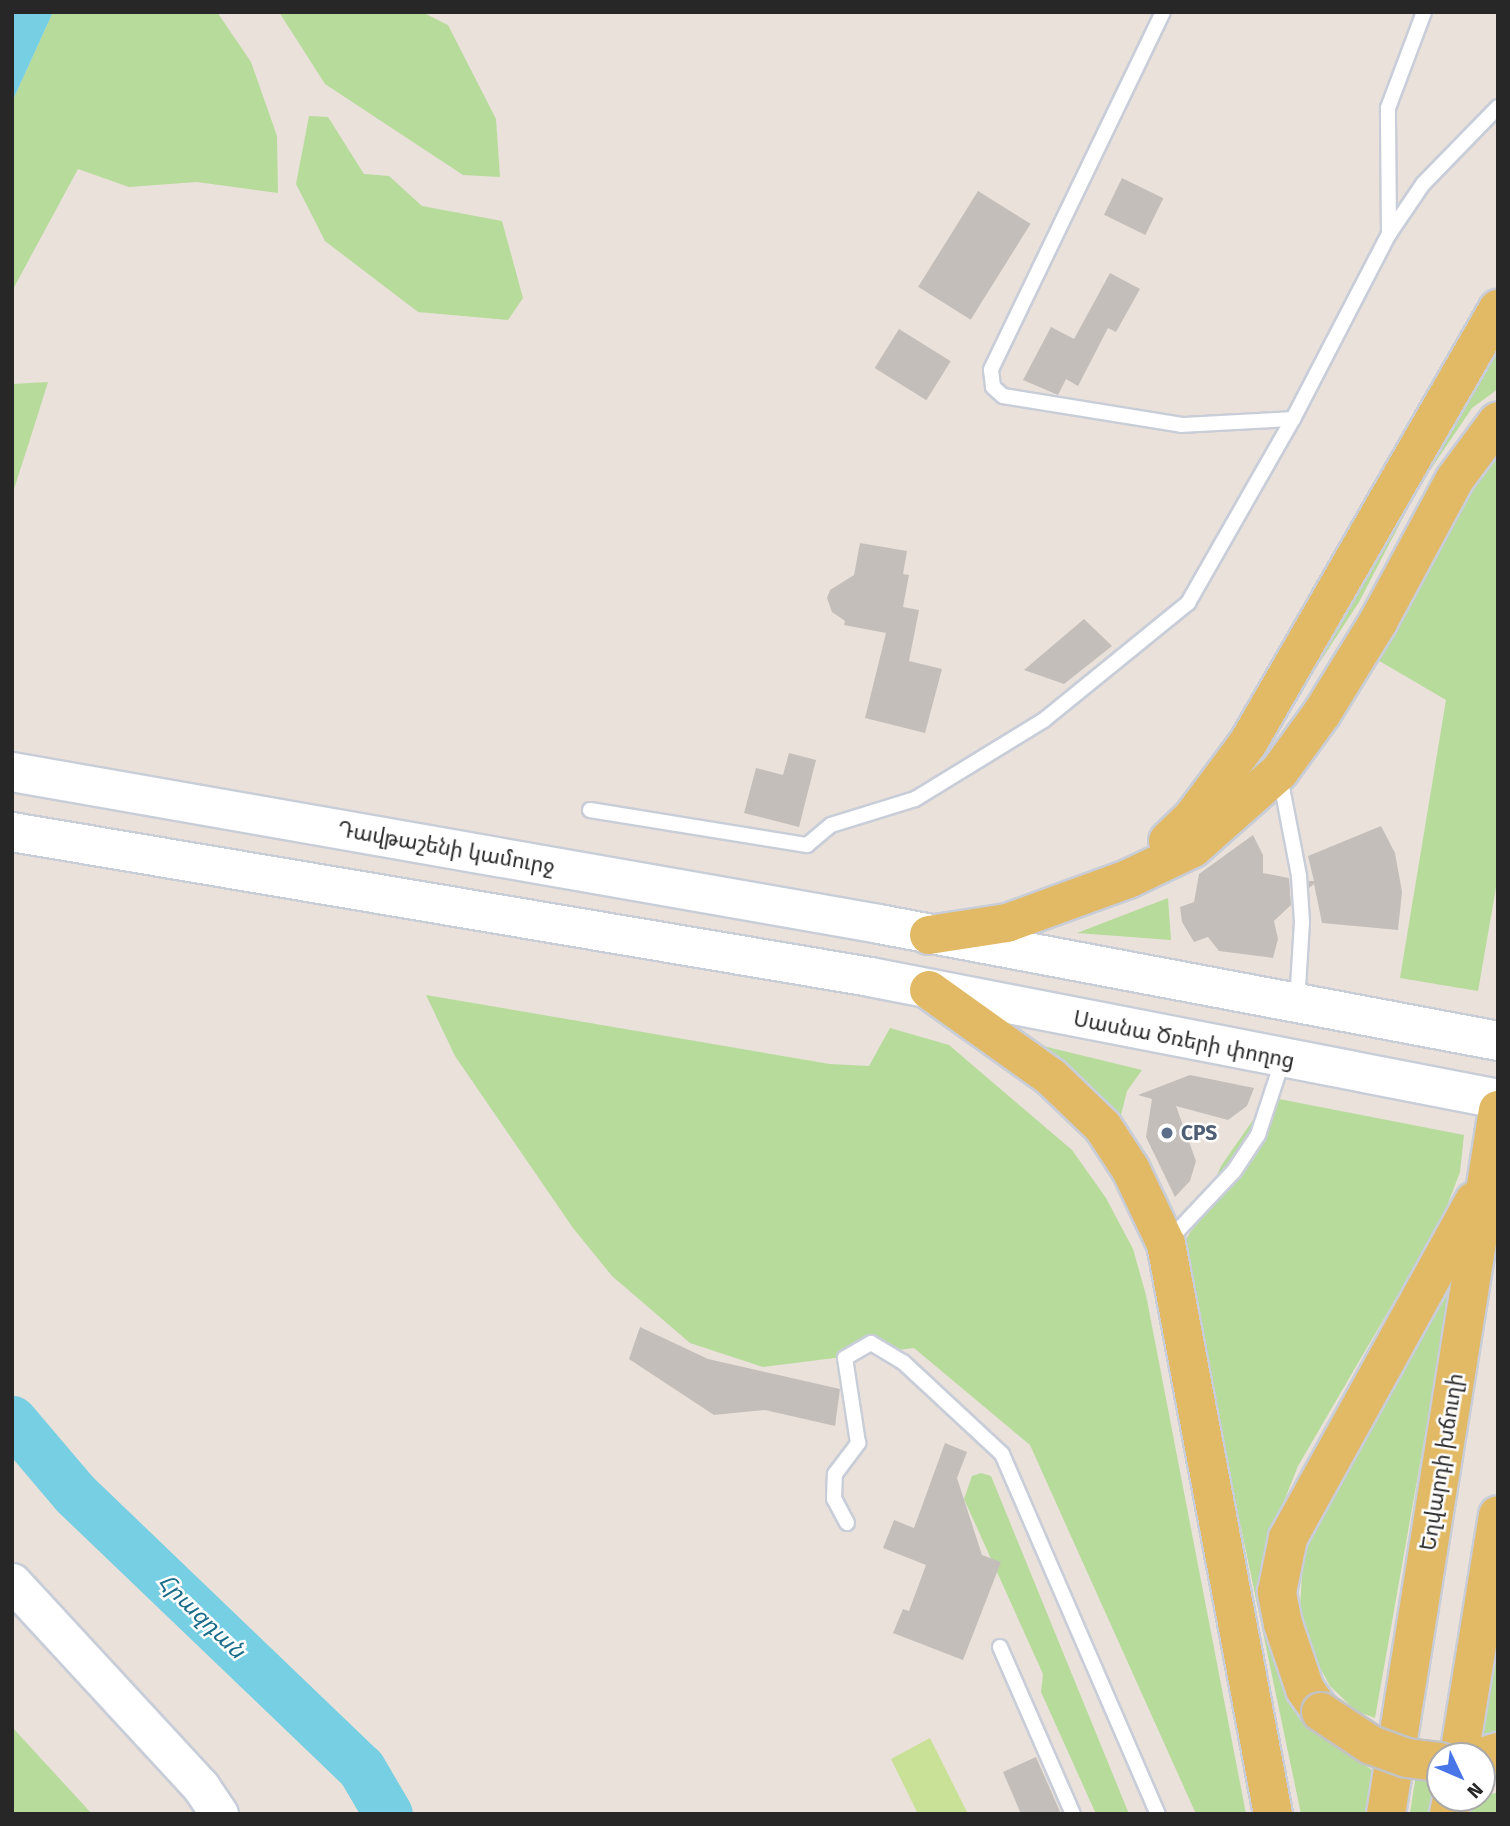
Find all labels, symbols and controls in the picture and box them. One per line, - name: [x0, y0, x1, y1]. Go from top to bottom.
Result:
- street label: Դավթաշենի կամուրջ: [336, 817, 556, 879]
- street label: Սասնա Ծռերի փողոց: [1071, 1006, 1297, 1074]
- place label: CPS: [1181, 1120, 1217, 1146]
- marker: CPS: [1159, 1125, 1175, 1141]
- street label: Եղվարդի խճուղի: [1416, 1372, 1468, 1552]
- water label: Հրազդան: [153, 1568, 251, 1664]
- north arrow: [1426, 1742, 1496, 1812]
- text: N: [1462, 1778, 1488, 1803]

